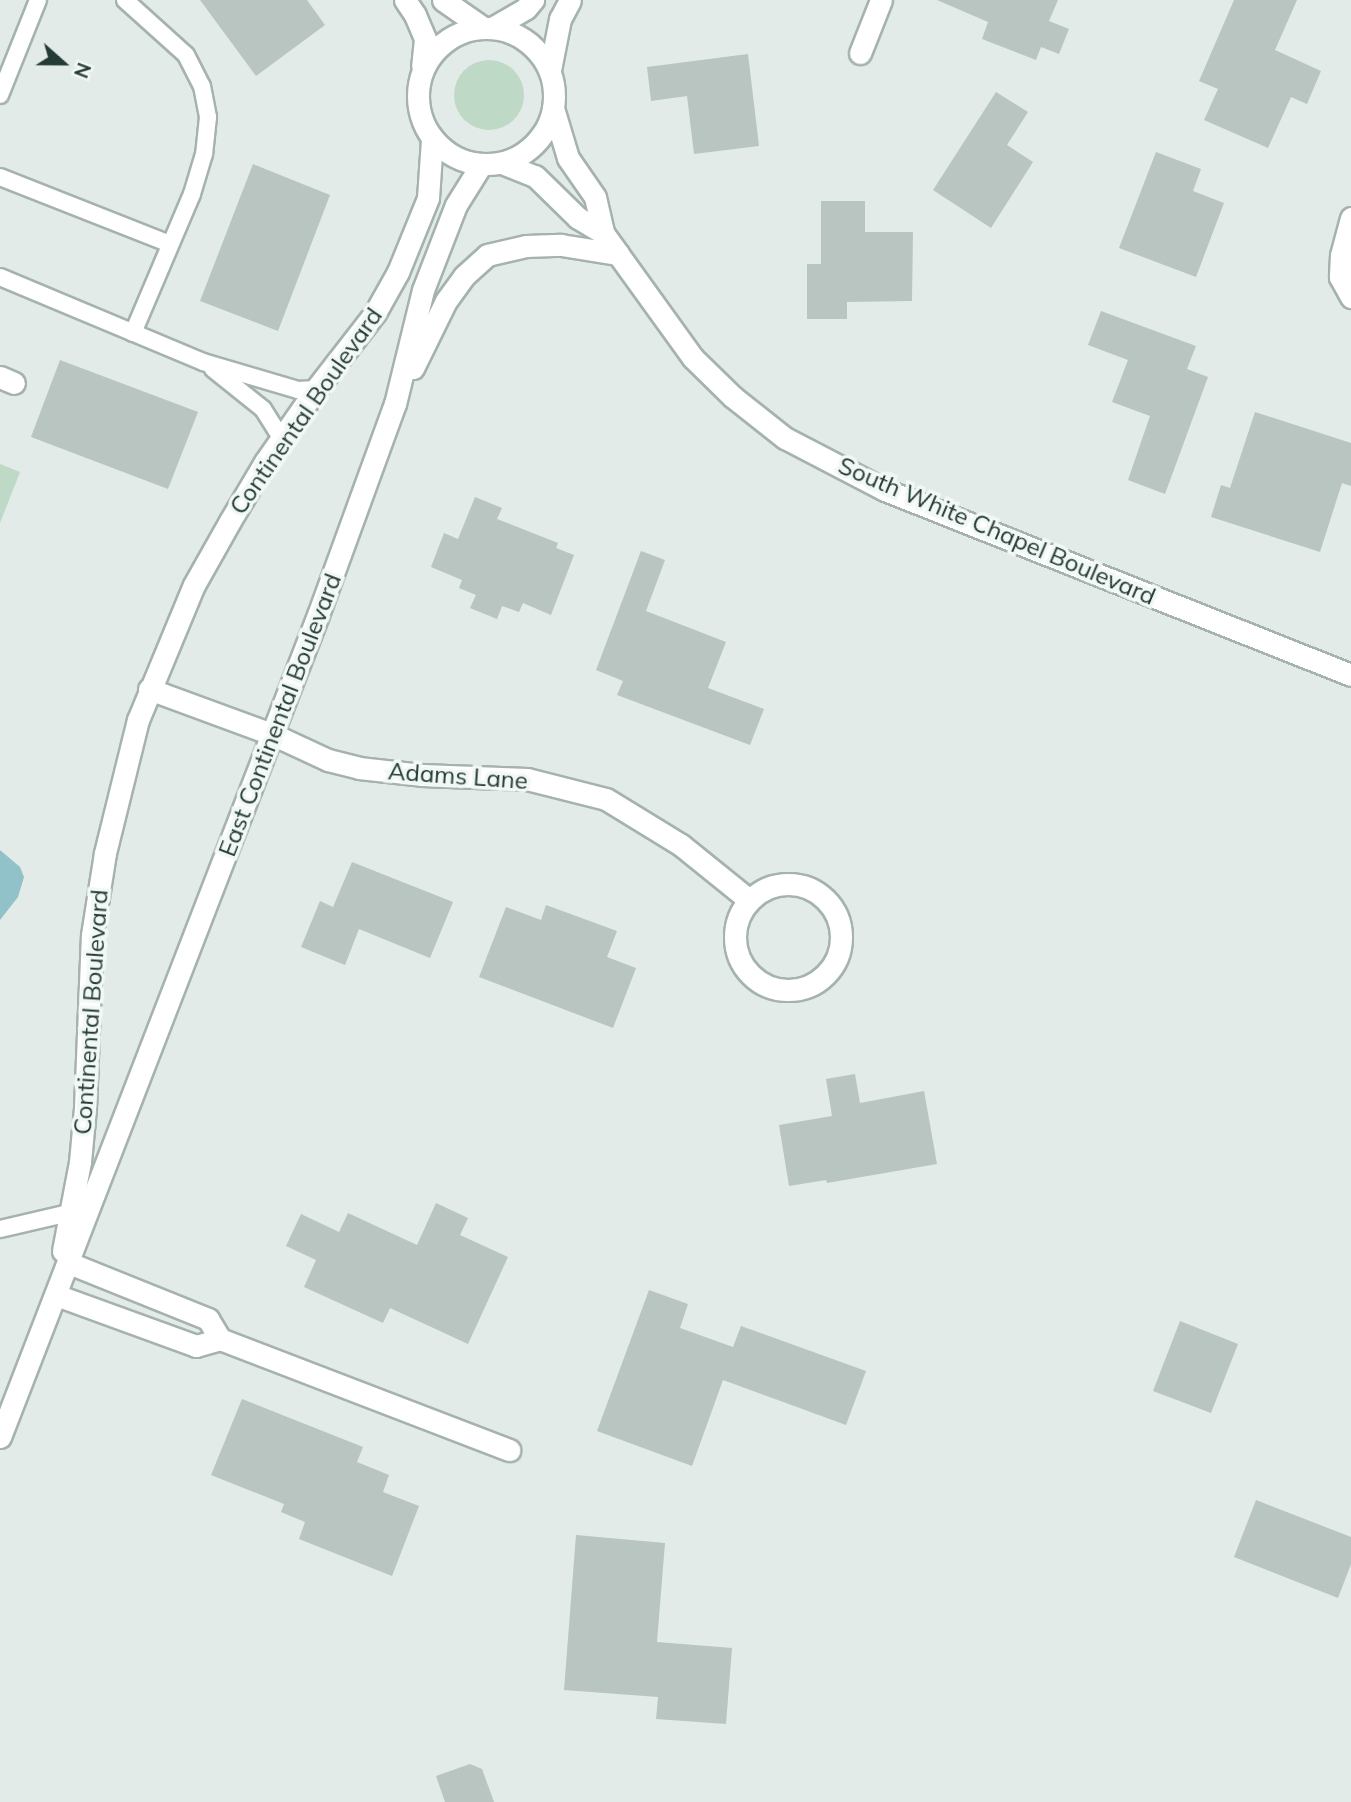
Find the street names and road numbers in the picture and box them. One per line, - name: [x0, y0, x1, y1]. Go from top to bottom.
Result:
- street label: Continental Boulevard: [224, 302, 388, 520]
- street label: South White Chapel Boulevard: [834, 451, 1160, 611]
- street label: East Continental Boulevard: [213, 570, 347, 860]
- street label: Adams Lane: [387, 757, 529, 795]
- street label: Continental Boulevard: [68, 888, 114, 1136]

